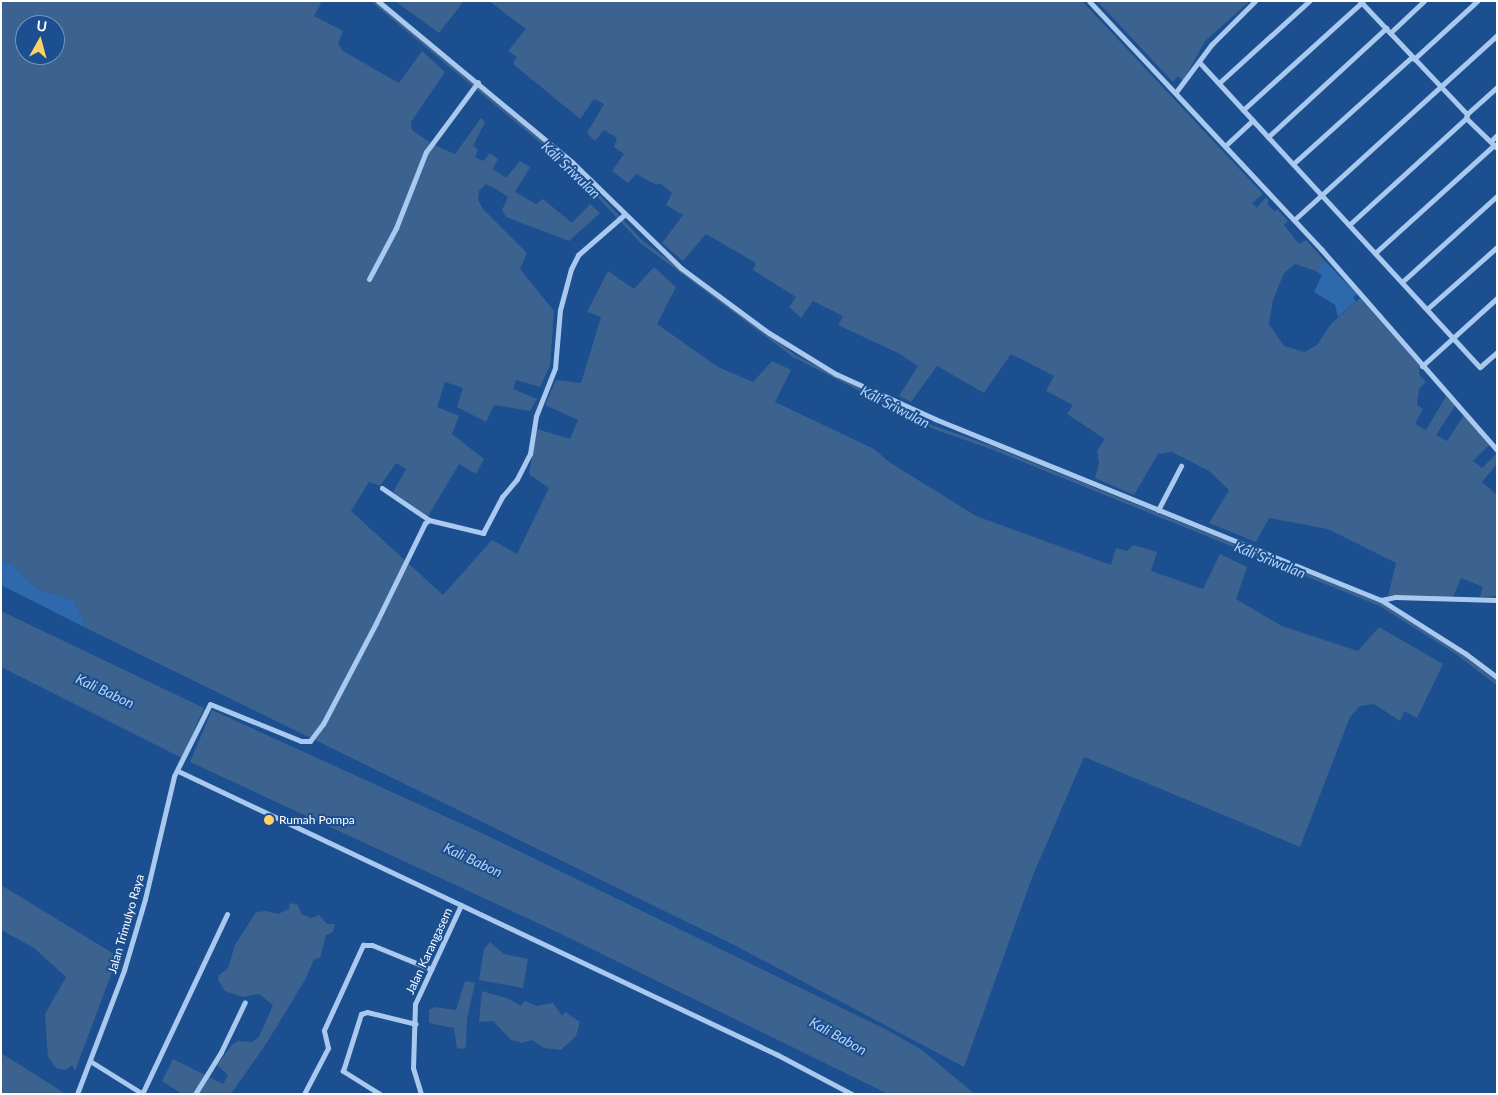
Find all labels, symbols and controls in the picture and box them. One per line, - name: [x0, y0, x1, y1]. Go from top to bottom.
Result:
- north arrow: [15, 15, 65, 65]
- text: U: [36, 17, 48, 35]
- water label: Kali Sriwulan: [538, 138, 604, 202]
- water label: Kali Sriwulan: [858, 382, 932, 432]
- water label: Kali Sriwulan: [1232, 538, 1308, 582]
- water label: Kali Babon: [73, 670, 137, 712]
- place label: Rumah Pompa: [279, 813, 355, 827]
- marker: Rumah Pompa: [263, 814, 275, 826]
- water label: Kali Babon: [441, 839, 505, 881]
- street label: Jalan Trimulyo Raya: [105, 873, 147, 975]
- street label: Jalan Karangasem: [403, 905, 455, 997]
- water label: Kali Babon: [807, 1013, 869, 1059]

